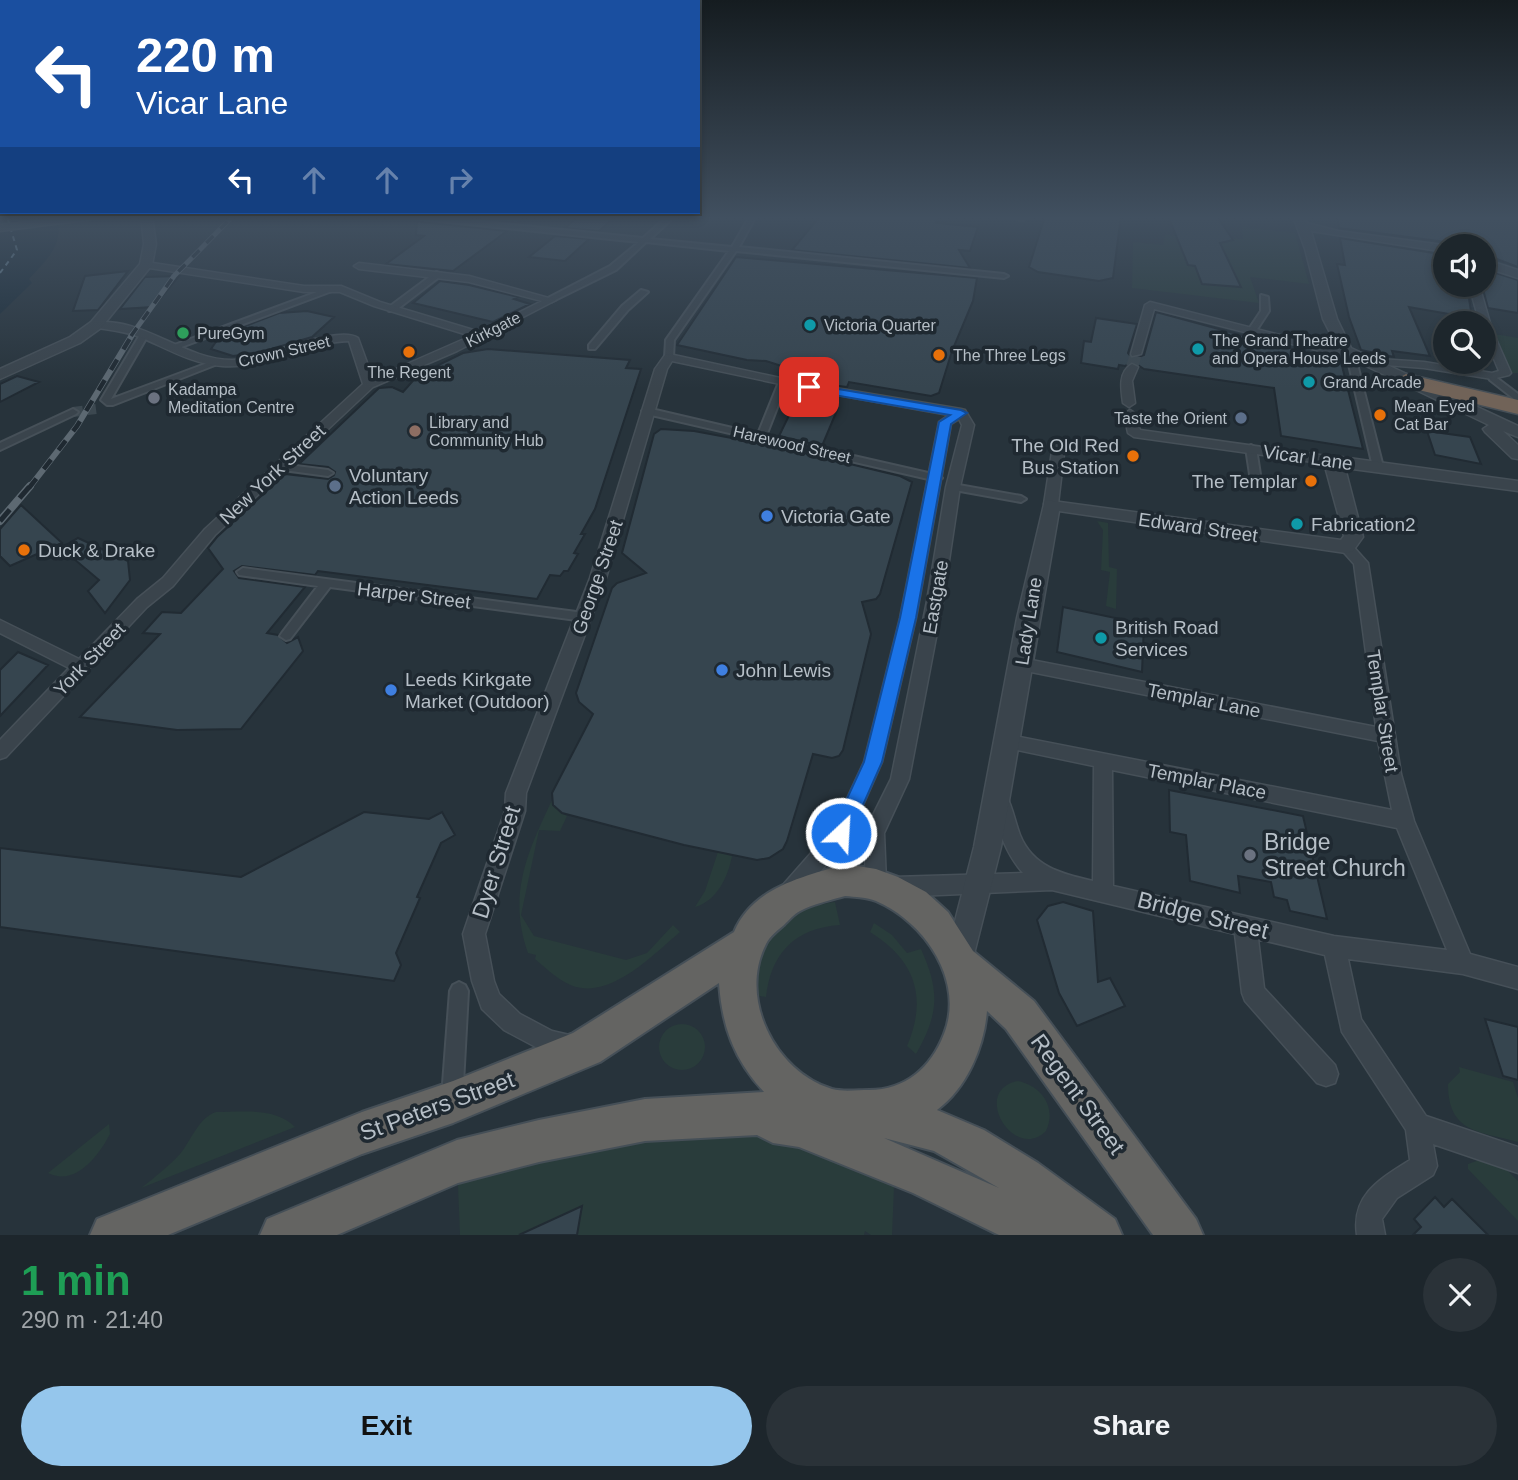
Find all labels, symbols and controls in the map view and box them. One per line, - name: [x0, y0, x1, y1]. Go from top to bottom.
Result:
- icon: left: [21, 28, 112, 119]
- text: 220 m: [136, 28, 275, 82]
- text: Vicar Lane: [136, 85, 288, 121]
- icon: left: [222, 161, 260, 199]
- icon: ahead: [295, 161, 333, 199]
- icon: ahead: [368, 161, 406, 199]
- icon: right: [441, 161, 479, 199]
- map controls: [1433, 234, 1496, 374]
- button: sound: [1433, 234, 1496, 297]
- street label: Kirkgate: [463, 309, 523, 350]
- button: search: [1433, 311, 1496, 374]
- marker: Victoria Quarter: [802, 317, 818, 333]
- place label: Victoria Quarter: [824, 317, 936, 334]
- marker: PureGym: [175, 325, 191, 341]
- place label: PureGym: [197, 325, 265, 342]
- place label: The Grand Theatre and Opera House Leeds: [1212, 332, 1386, 367]
- street label: Crown Street: [237, 333, 332, 370]
- marker: The Grand Theatre and Opera House Leeds: [1190, 341, 1206, 357]
- marker: The Regent: [401, 344, 417, 360]
- marker: The Three Legs: [931, 347, 947, 363]
- place label: The Three Legs: [953, 347, 1066, 364]
- pin: [779, 357, 839, 417]
- place label: The Regent: [367, 364, 451, 381]
- icon: arrive: [790, 368, 828, 406]
- marker: Grand Arcade: [1301, 374, 1317, 390]
- place label: Grand Arcade: [1323, 374, 1422, 391]
- place label: Kadampa Meditation Centre: [168, 381, 294, 416]
- marker: Kadampa Meditation Centre: [146, 390, 162, 406]
- place label: Mean Eyed Cat Bar: [1394, 398, 1475, 433]
- marker: Mean Eyed Cat Bar: [1372, 407, 1388, 423]
- place label: Taste the Orient: [1114, 410, 1228, 427]
- marker: Taste the Orient: [1233, 410, 1249, 426]
- place label: Library and Community Hub: [429, 414, 544, 449]
- street label: New York Street: [215, 420, 330, 529]
- marker: Library and Community Hub: [407, 423, 423, 439]
- street label: Harewood Street: [731, 423, 853, 466]
- place label: The Old Red Bus Station: [1011, 435, 1119, 478]
- street label: Vicar Lane: [1262, 441, 1354, 474]
- marker: The Old Red Bus Station: [1125, 448, 1141, 464]
- place label: Voluntary Action Leeds: [349, 465, 459, 508]
- place label: The Templar: [1192, 471, 1298, 492]
- marker: The Templar: [1303, 473, 1319, 489]
- marker: Voluntary Action Leeds: [327, 478, 343, 494]
- place label: Victoria Gate: [781, 506, 890, 527]
- marker: Victoria Gate: [759, 508, 775, 524]
- street label: Edward Street: [1137, 509, 1260, 546]
- place label: Fabrication2: [1311, 514, 1416, 535]
- marker: Fabrication2: [1289, 516, 1305, 532]
- street label: George Street: [568, 517, 627, 637]
- place label: Duck & Drake: [38, 540, 155, 561]
- marker: Duck & Drake: [16, 542, 32, 558]
- street label: Eastgate: [919, 558, 952, 636]
- street label: Lady Lane: [1011, 576, 1046, 667]
- street label: Harper Street: [356, 578, 473, 613]
- place label: British Road Services: [1115, 617, 1219, 660]
- street label: York Street: [49, 618, 130, 700]
- marker: British Road Services: [1093, 630, 1109, 646]
- street label: Templar Street: [1362, 648, 1403, 774]
- place label: John Lewis: [736, 660, 831, 681]
- marker: John Lewis: [714, 662, 730, 678]
- place label: Leeds Kirkgate Market (Outdoor): [405, 669, 550, 712]
- street label: Templar Lane: [1145, 679, 1262, 722]
- marker: Leeds Kirkgate Market (Outdoor): [383, 682, 399, 698]
- street label: Templar Place: [1146, 760, 1268, 803]
- position arrow: [804, 796, 878, 870]
- street label: Dyer Street: [467, 802, 526, 921]
- place label: Bridge Street Church: [1264, 829, 1406, 881]
- marker: Bridge Street Church: [1242, 847, 1258, 863]
- street label: Bridge Street: [1135, 886, 1272, 944]
- street label: Regent Street: [1026, 1029, 1131, 1160]
- street label: St Peters Street: [356, 1066, 518, 1146]
- text: 1 min: [21, 1257, 131, 1304]
- button: close: [1423, 1258, 1497, 1332]
- text: 290 m · 21:40: [21, 1307, 163, 1333]
- button: Exit: [21, 1386, 752, 1466]
- button: Share: [766, 1386, 1497, 1466]

